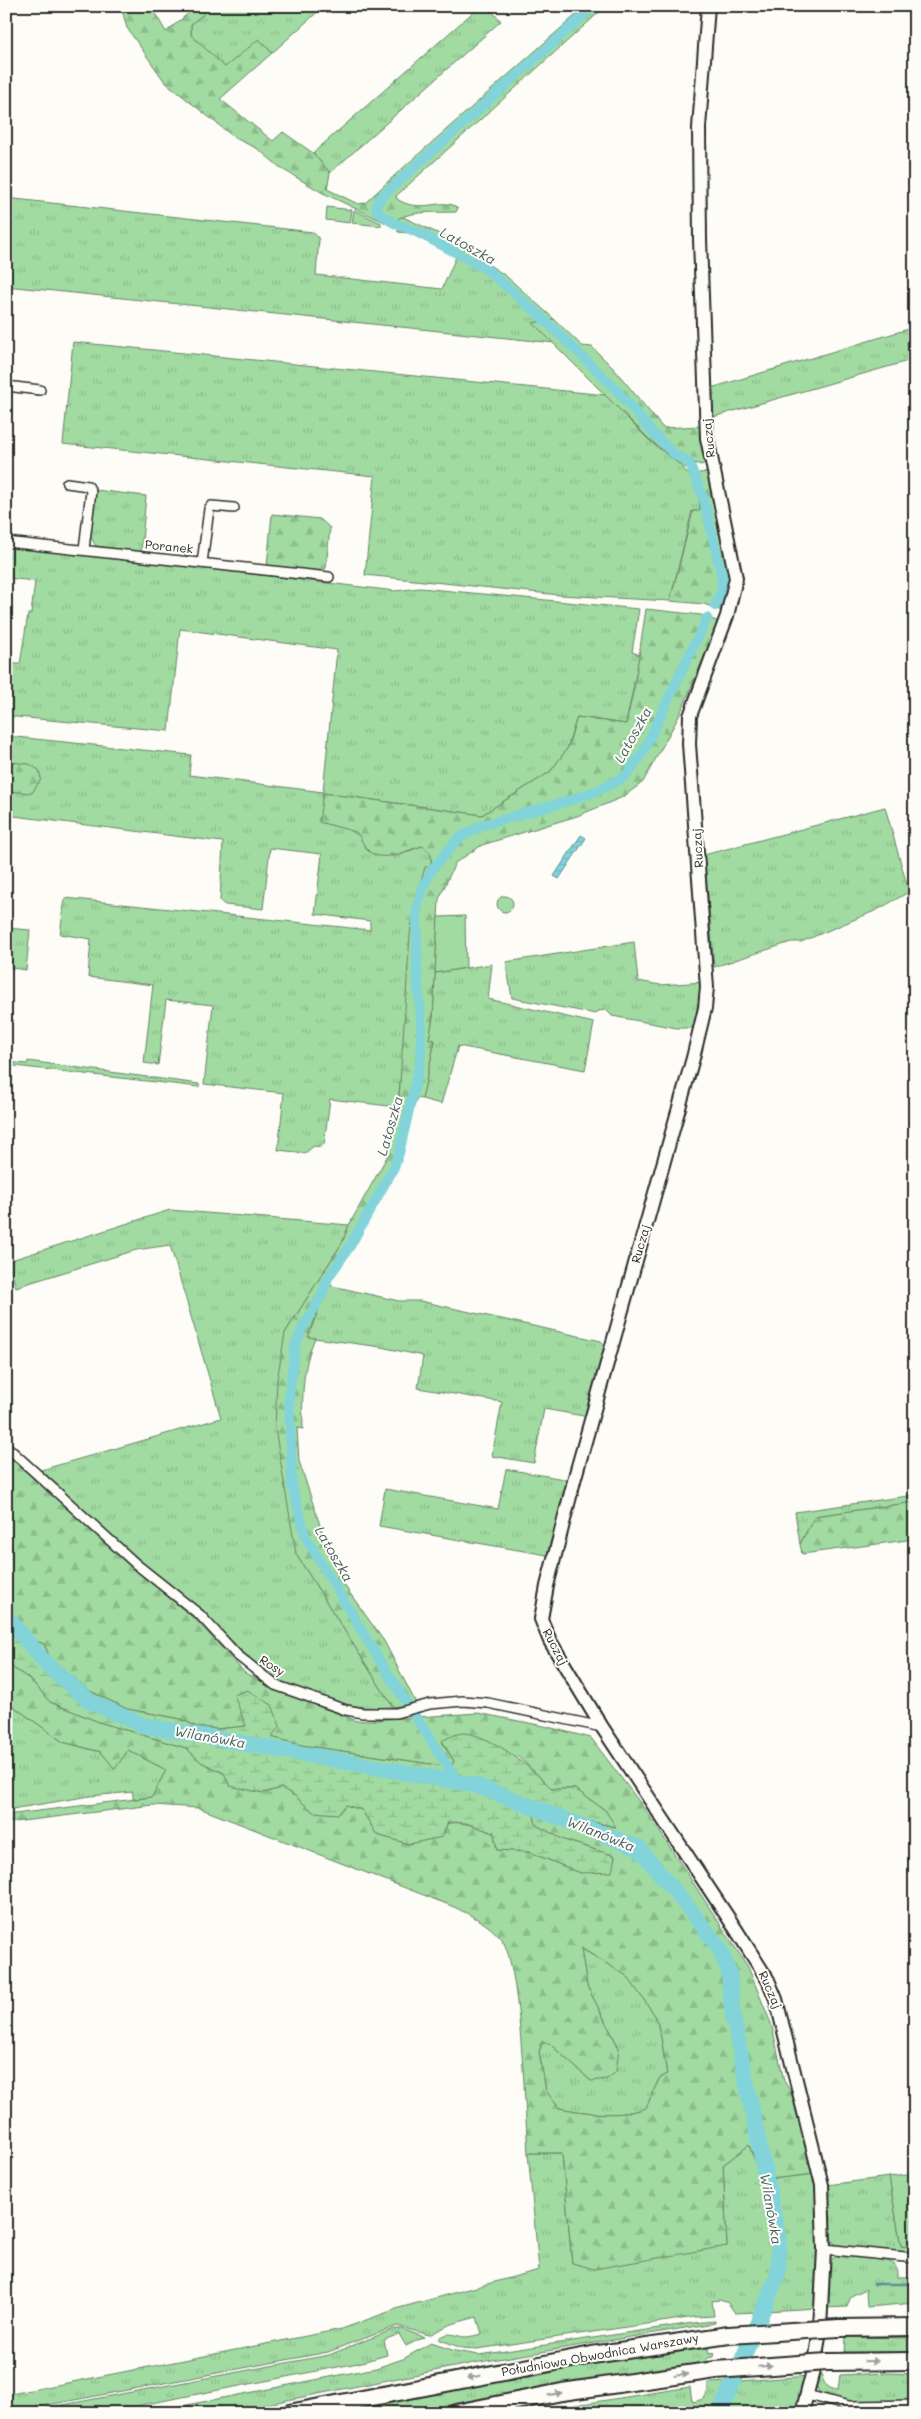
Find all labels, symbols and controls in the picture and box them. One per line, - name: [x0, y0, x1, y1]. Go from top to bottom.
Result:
- water label: Latoszka: [437, 222, 500, 269]
- street label: Ruczaj: [698, 418, 718, 459]
- street label: Poranek: [144, 536, 194, 556]
- water label: Latoszka: [609, 703, 656, 766]
- street label: Ruczaj: [688, 828, 706, 868]
- water label: Latoszka: [372, 1094, 407, 1158]
- street label: Ruczaj: [627, 1223, 653, 1265]
- water label: Latoszka: [311, 1522, 358, 1585]
- street label: Ruczaj: [540, 1625, 572, 1668]
- street label: Rosy: [257, 1651, 288, 1679]
- water label: Wilanówka: [173, 1721, 247, 1752]
- water label: Wilanówka: [564, 1811, 638, 1856]
- street label: Ruczaj: [756, 1968, 786, 2011]
- water label: Wilanówka: [756, 2172, 787, 2246]
- street label: Południowa Obwodnica Warszawy: [500, 2329, 700, 2379]
- one-way arrow: [863, 2357, 879, 2365]
- one-way arrow: [757, 2362, 773, 2370]
- one-way arrow: [673, 2371, 689, 2379]
- one-way arrow: [466, 2374, 482, 2382]
- one-way arrow: [548, 2389, 564, 2397]

